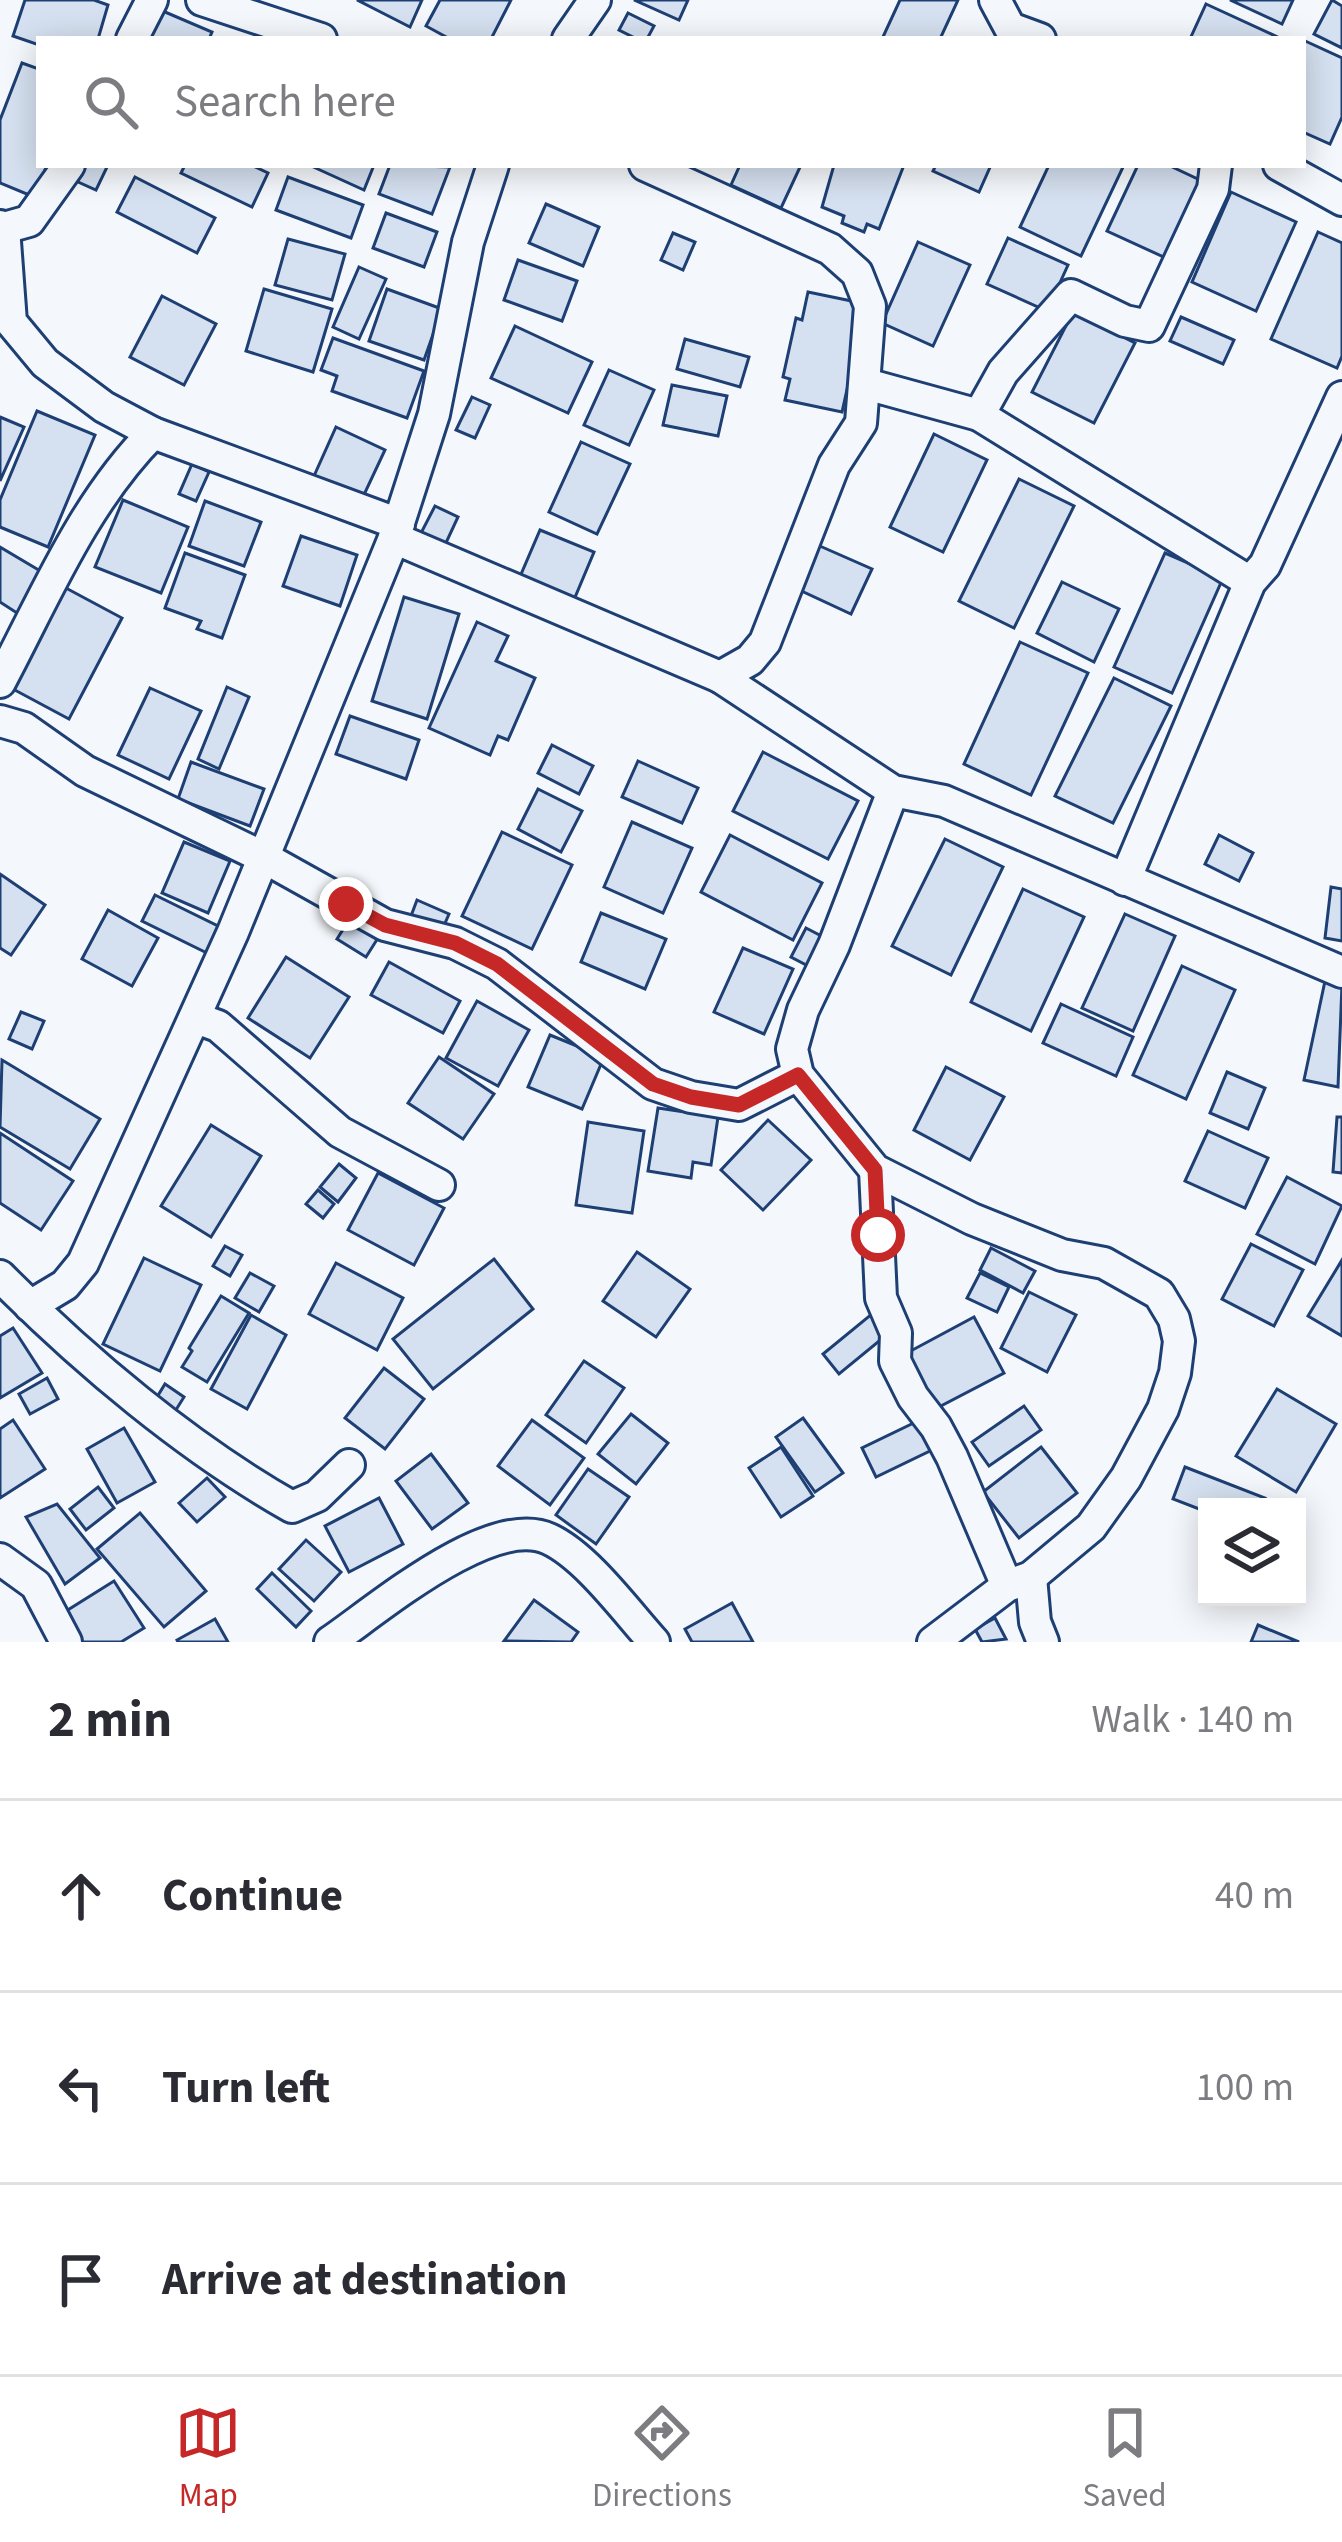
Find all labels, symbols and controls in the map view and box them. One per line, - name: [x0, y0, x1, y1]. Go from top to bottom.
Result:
- search box: [36, 36, 1306, 168]
- icon: search: [78, 69, 144, 135]
- text: Search here: [174, 70, 396, 134]
- route end: [319, 877, 373, 931]
- route start: [851, 1208, 905, 1262]
- map controls: [1198, 1498, 1306, 1606]
- button: layers: [1198, 1498, 1306, 1606]
- text: 2 min: [48, 1684, 172, 1756]
- text: Walk · 140 m: [1091, 1692, 1294, 1748]
- icon: ahead: [48, 1863, 114, 1929]
- text: Continue: [162, 1864, 343, 1928]
- text: 40 m: [1215, 1868, 1294, 1924]
- icon: left: [48, 2055, 114, 2121]
- text: Turn left: [162, 2056, 330, 2120]
- text: 100 m: [1196, 2060, 1294, 2116]
- icon: arrive: [48, 2247, 114, 2313]
- text: Arrive at destination: [162, 2248, 567, 2312]
- tab: Map: [175, 2400, 241, 2519]
- tab: Directions: [592, 2400, 732, 2519]
- tab: Saved: [1082, 2400, 1167, 2519]

